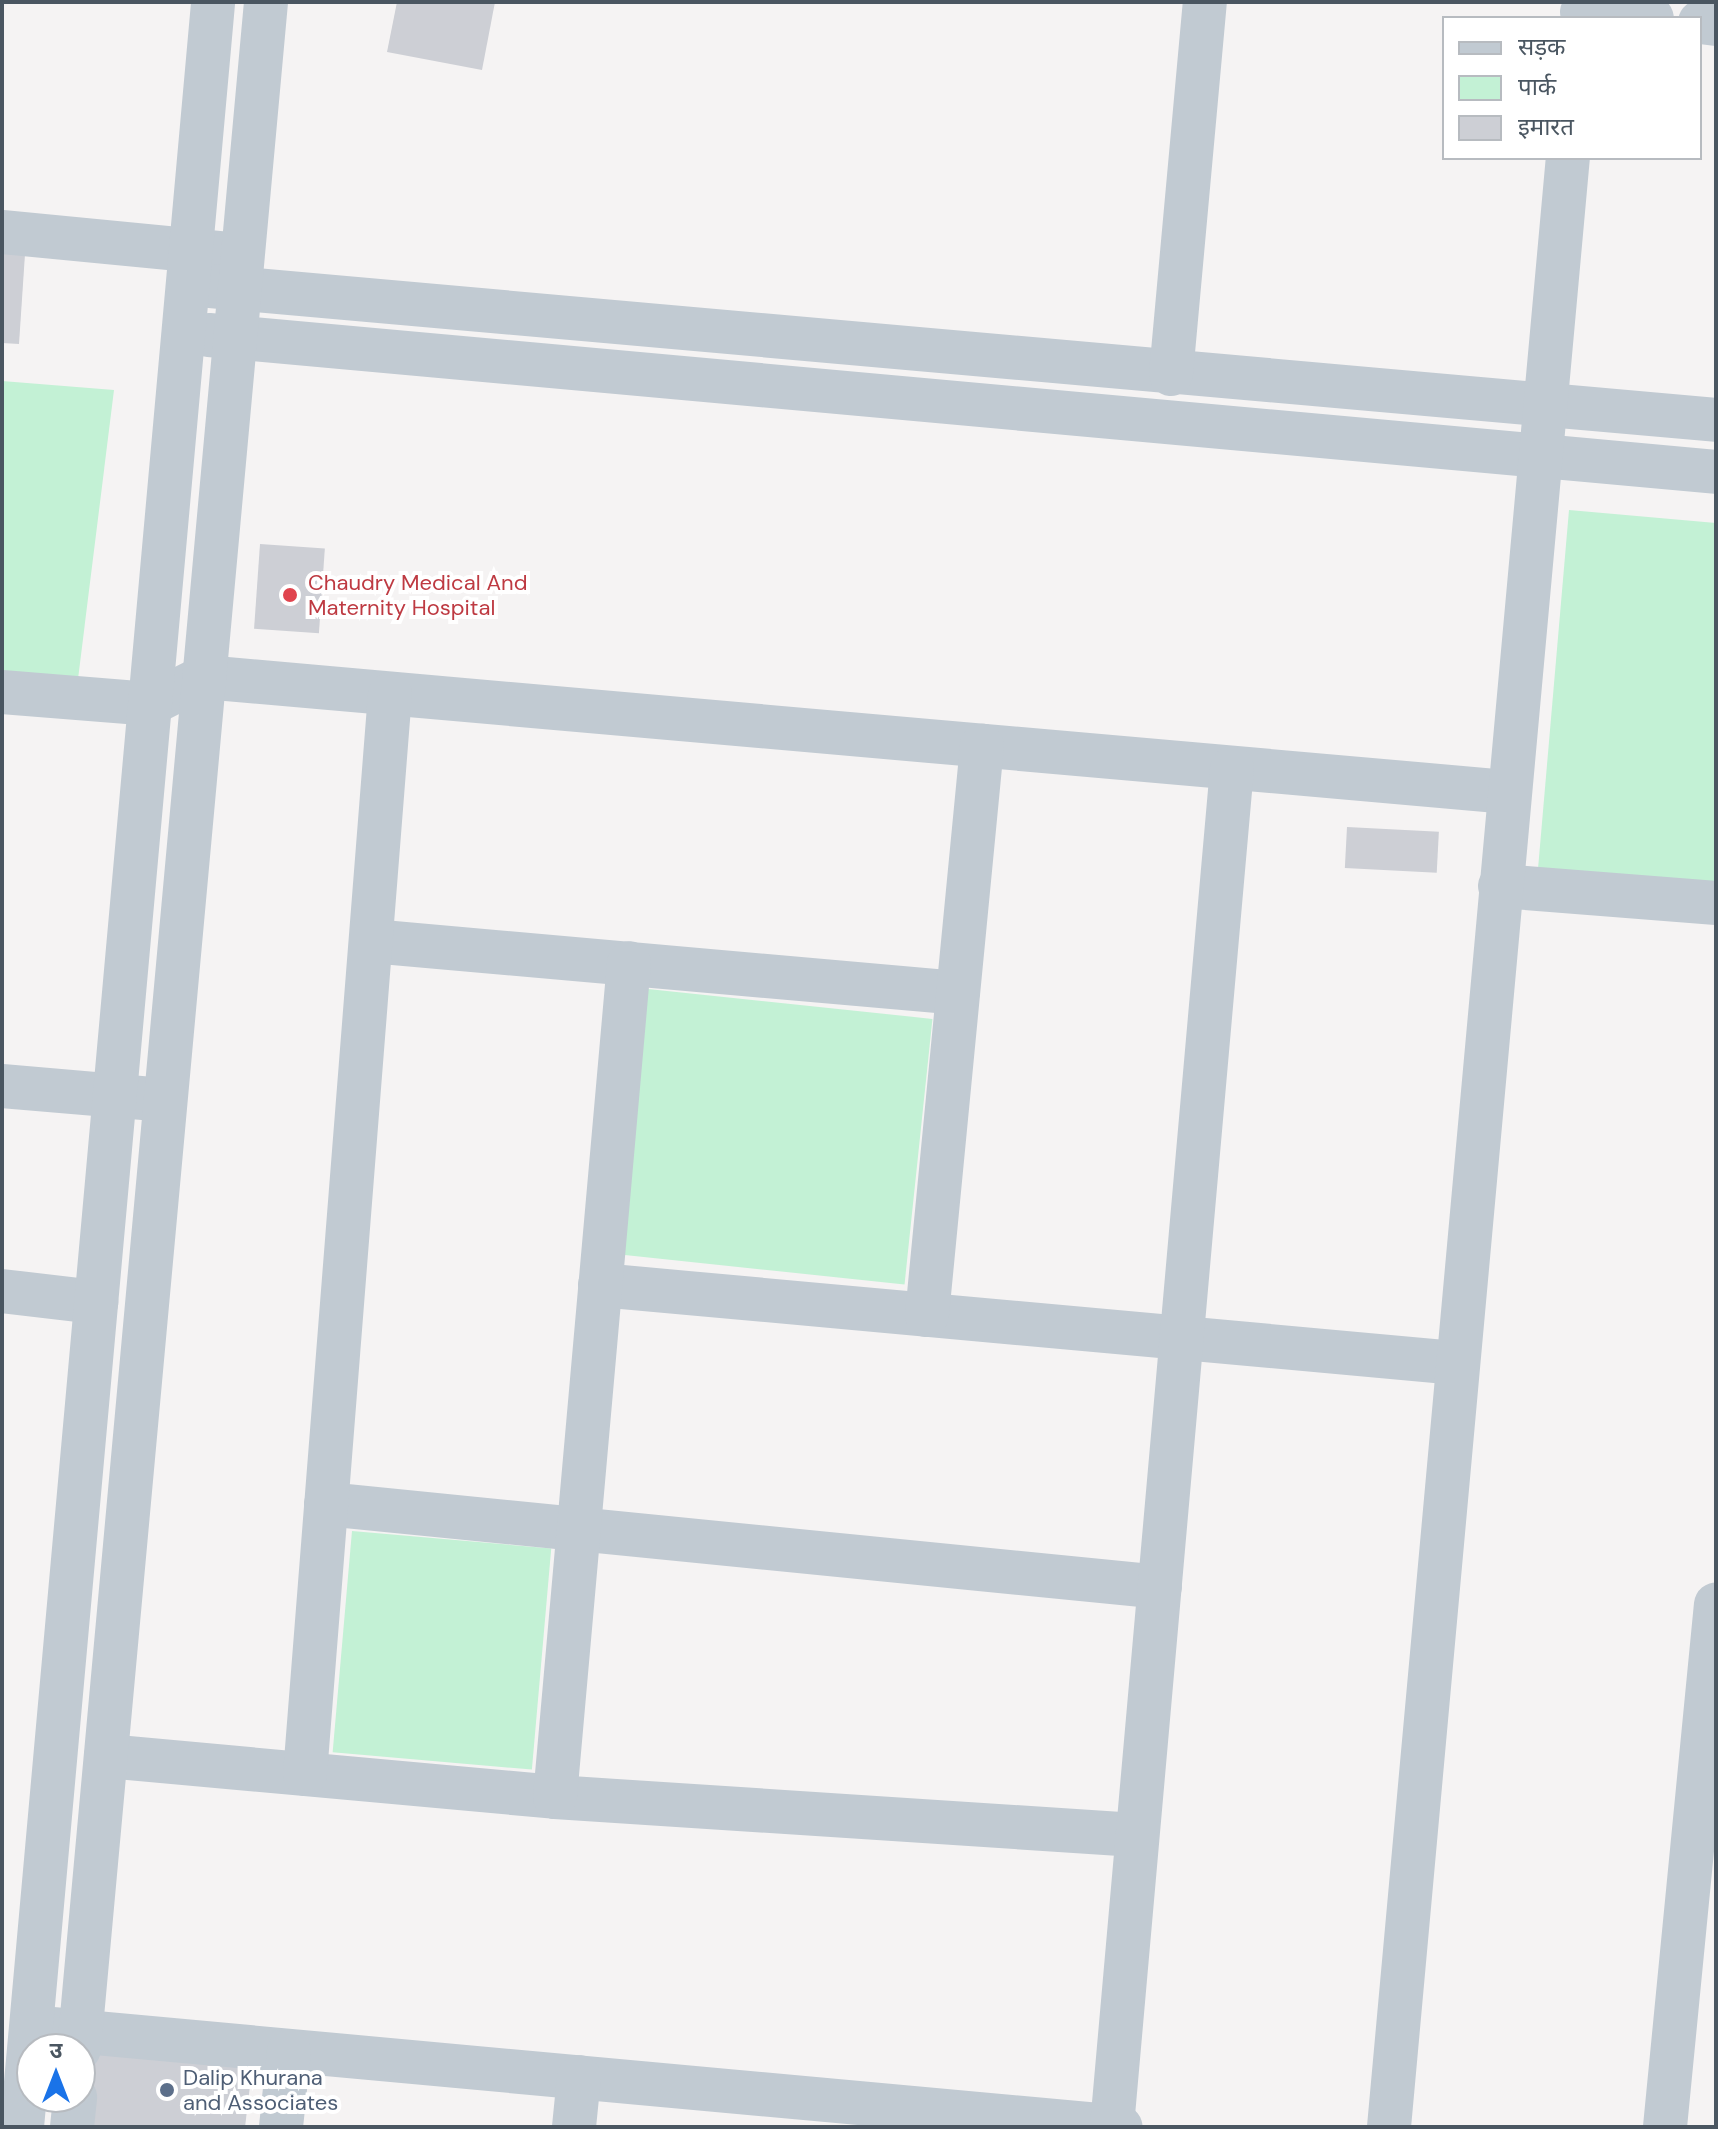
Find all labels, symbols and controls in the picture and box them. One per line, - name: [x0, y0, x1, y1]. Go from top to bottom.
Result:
- legend: [1442, 16, 1702, 160]
- text: सड़क: [1518, 31, 1566, 62]
- text: पार्क: [1518, 71, 1556, 102]
- text: इमारत: [1518, 111, 1574, 142]
- place label: Chaudry Medical And Maternity Hospital: [308, 569, 527, 620]
- marker: Chaudry Medical And Maternity Hospital: [279, 584, 301, 606]
- north arrow: [16, 2033, 96, 2113]
- text: उ: [50, 2036, 62, 2065]
- place label: Dalip Khurana and Associates: [183, 2064, 338, 2116]
- marker: Dalip Khurana and Associates: [158, 2081, 176, 2099]

